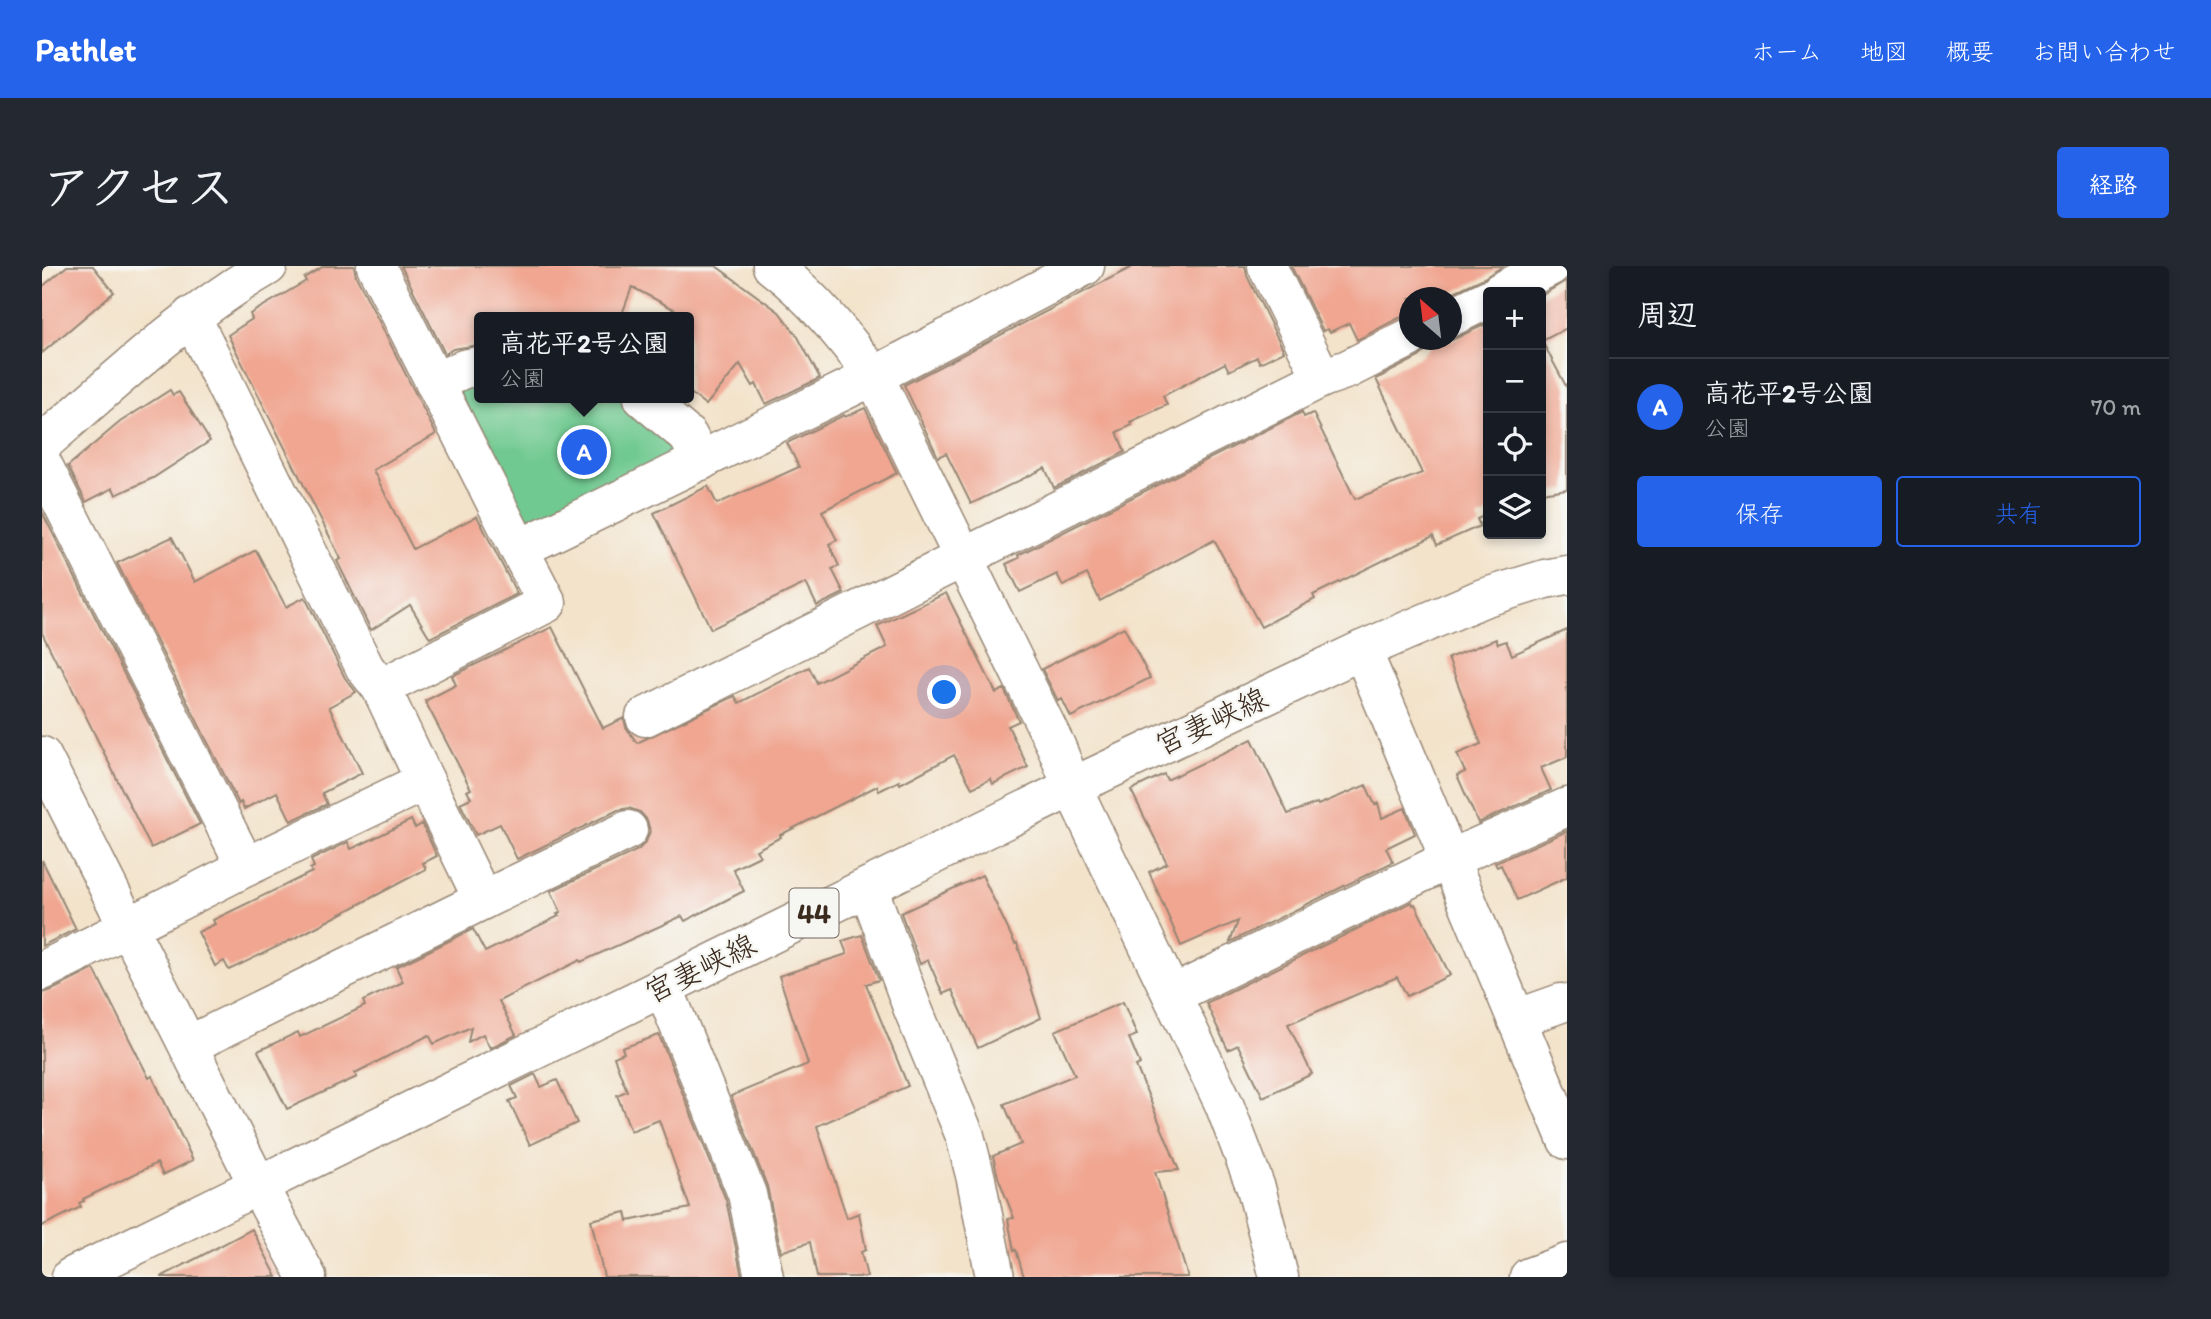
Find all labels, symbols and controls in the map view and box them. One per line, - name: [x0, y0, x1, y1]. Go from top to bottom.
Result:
- text: Pathlet: [35, 30, 137, 69]
- text: ホーム: [1751, 37, 1822, 66]
- text: 地図: [1860, 37, 1908, 66]
- text: 概要: [1946, 37, 1994, 66]
- text: お問い合わせ: [2032, 37, 2176, 66]
- button: 経路: [2057, 147, 2169, 218]
- text: アクセス: [42, 157, 235, 216]
- north arrow: [1399, 287, 1462, 350]
- map controls: [1483, 287, 1546, 539]
- button: +: [1483, 287, 1546, 350]
- text: 周辺: [1637, 296, 1697, 333]
- popup: [474, 312, 694, 403]
- text: 高花平2号公園: [499, 327, 669, 359]
- button: −: [1483, 350, 1546, 413]
- text: 公園: [499, 364, 545, 392]
- text: 高花平2号公園: [1704, 377, 1874, 409]
- text: A: [1653, 393, 1667, 421]
- text: 70 m: [2091, 393, 2141, 421]
- button: locate: [1483, 413, 1546, 476]
- text: 公園: [1704, 414, 1750, 442]
- pin: A: [561, 426, 607, 478]
- button: layers: [1483, 476, 1546, 539]
- button: 保存: [1637, 476, 1882, 547]
- button: 共有: [1896, 476, 2141, 547]
- your location: [927, 675, 961, 709]
- street label: 宮妻峡線: [1149, 679, 1273, 763]
- road number: 44: [790, 888, 838, 938]
- street label: 宮妻峡線: [638, 925, 762, 1011]

